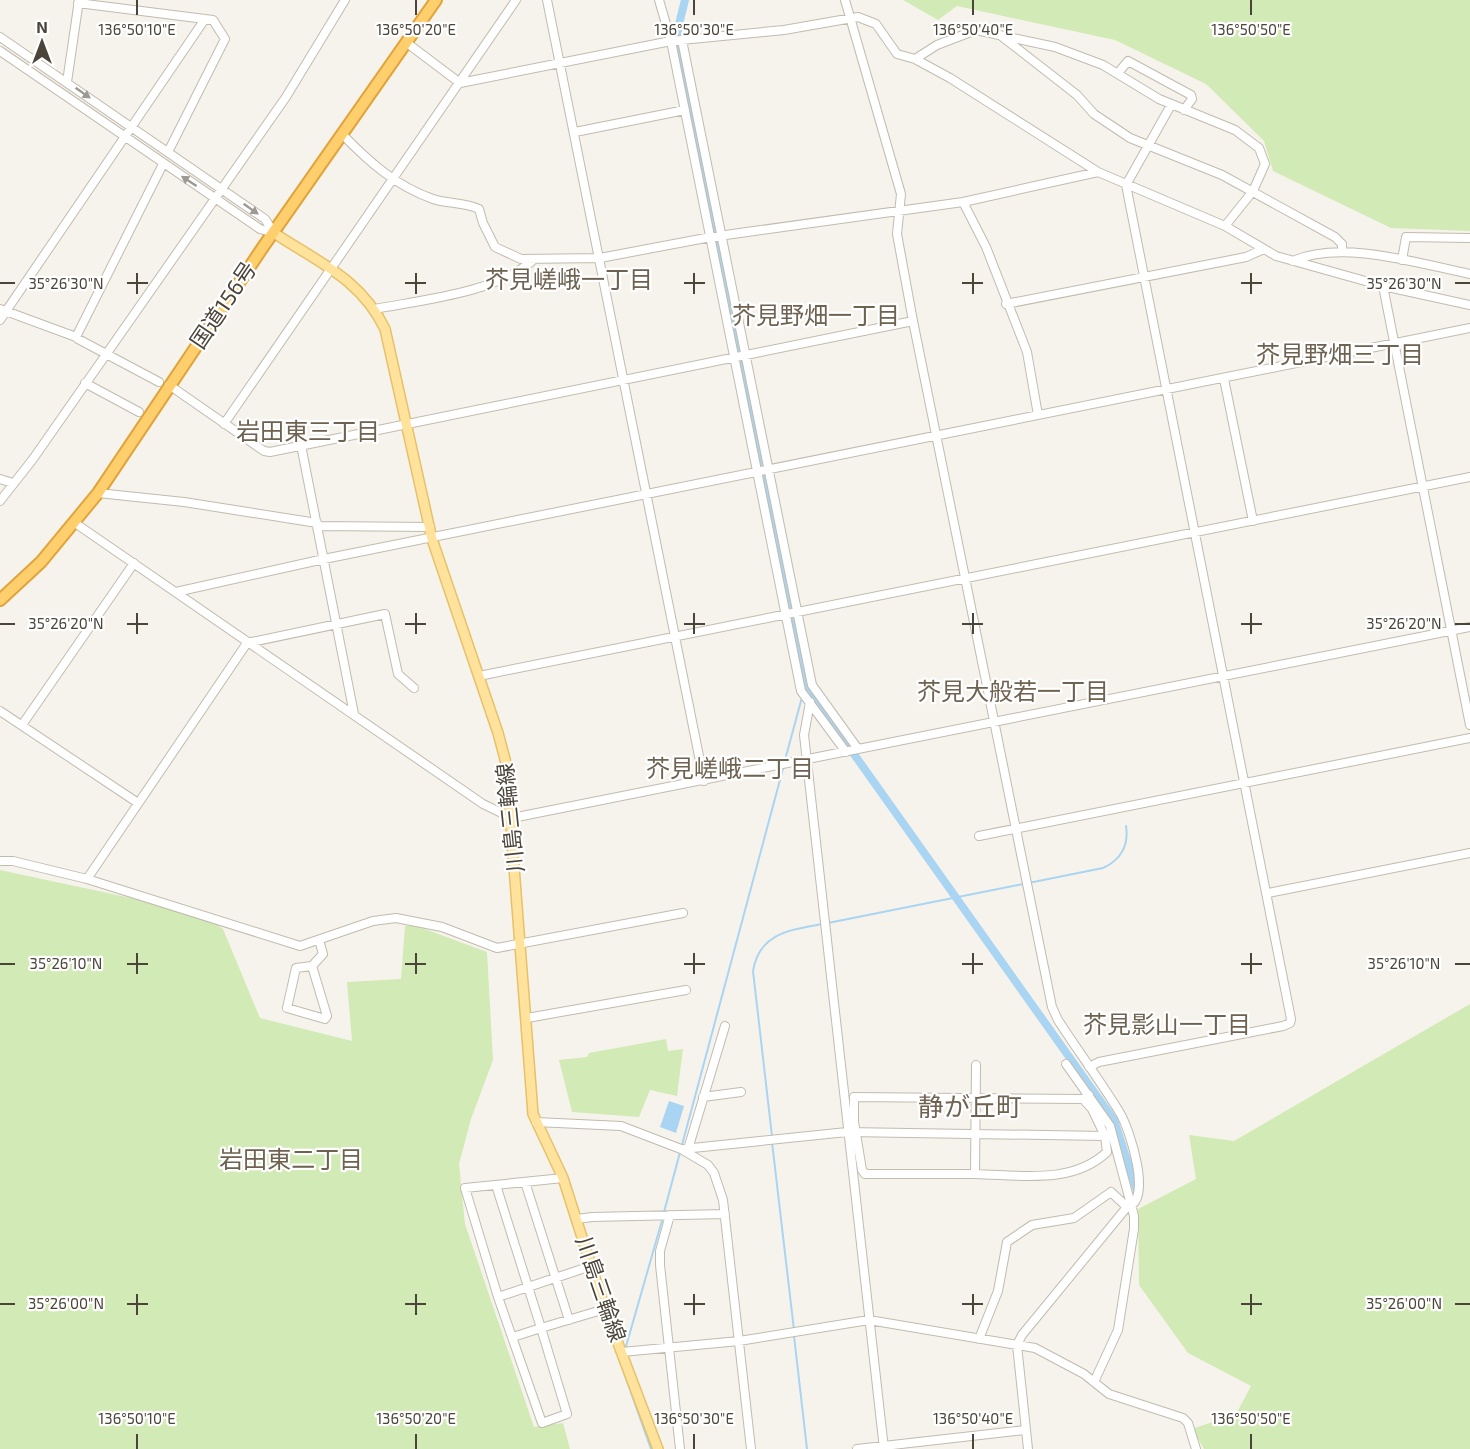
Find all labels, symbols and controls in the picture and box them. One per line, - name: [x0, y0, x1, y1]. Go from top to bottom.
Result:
- north arrow: [12, 12, 72, 72]
- text: N: [36, 17, 48, 36]
- text: 136°50'10"E: [98, 20, 176, 38]
- text: 136°50'20"E: [376, 20, 456, 38]
- text: 136°50'30"E: [654, 20, 734, 38]
- text: 136°50'40"E: [933, 20, 1013, 38]
- text: 136°50'50"E: [1211, 20, 1291, 38]
- one-way arrow: [75, 87, 91, 99]
- one-way arrow: [181, 175, 197, 186]
- one-way arrow: [243, 203, 259, 215]
- street label: 国道156号: [184, 256, 261, 353]
- district label: 芥見嵯峨一丁目: [485, 264, 653, 293]
- text: 35°26'30"N: [28, 274, 104, 292]
- text: 35°26'30"N: [1366, 274, 1442, 292]
- district label: 芥見野畑一丁目: [732, 300, 900, 329]
- district label: 芥見野畑三丁目: [1256, 339, 1424, 368]
- district label: 岩田東三丁目: [236, 416, 380, 445]
- text: 35°26'20"N: [28, 614, 104, 632]
- text: 35°26'20"N: [1366, 614, 1442, 632]
- district label: 芥見大般若一丁目: [917, 676, 1109, 705]
- district label: 芥見嵯峨二丁目: [646, 753, 814, 782]
- street label: 川島三輪線: [490, 762, 528, 874]
- text: 35°26'10"N: [30, 954, 102, 972]
- text: 35°26'10"N: [1368, 954, 1440, 972]
- district label: 芥見影山一丁目: [1083, 1009, 1251, 1038]
- district label: 静が丘町: [918, 1090, 1022, 1121]
- district label: 岩田東二丁目: [219, 1144, 363, 1173]
- street label: 川島三輪線: [572, 1232, 632, 1345]
- text: 35°26'00"N: [28, 1294, 104, 1312]
- text: 35°26'00"N: [1366, 1294, 1442, 1312]
- text: 136°50'10"E: [98, 1409, 176, 1427]
- text: 136°50'20"E: [376, 1409, 456, 1427]
- text: 136°50'30"E: [654, 1409, 734, 1427]
- text: 136°50'40"E: [933, 1409, 1013, 1427]
- text: 136°50'50"E: [1211, 1409, 1291, 1427]

